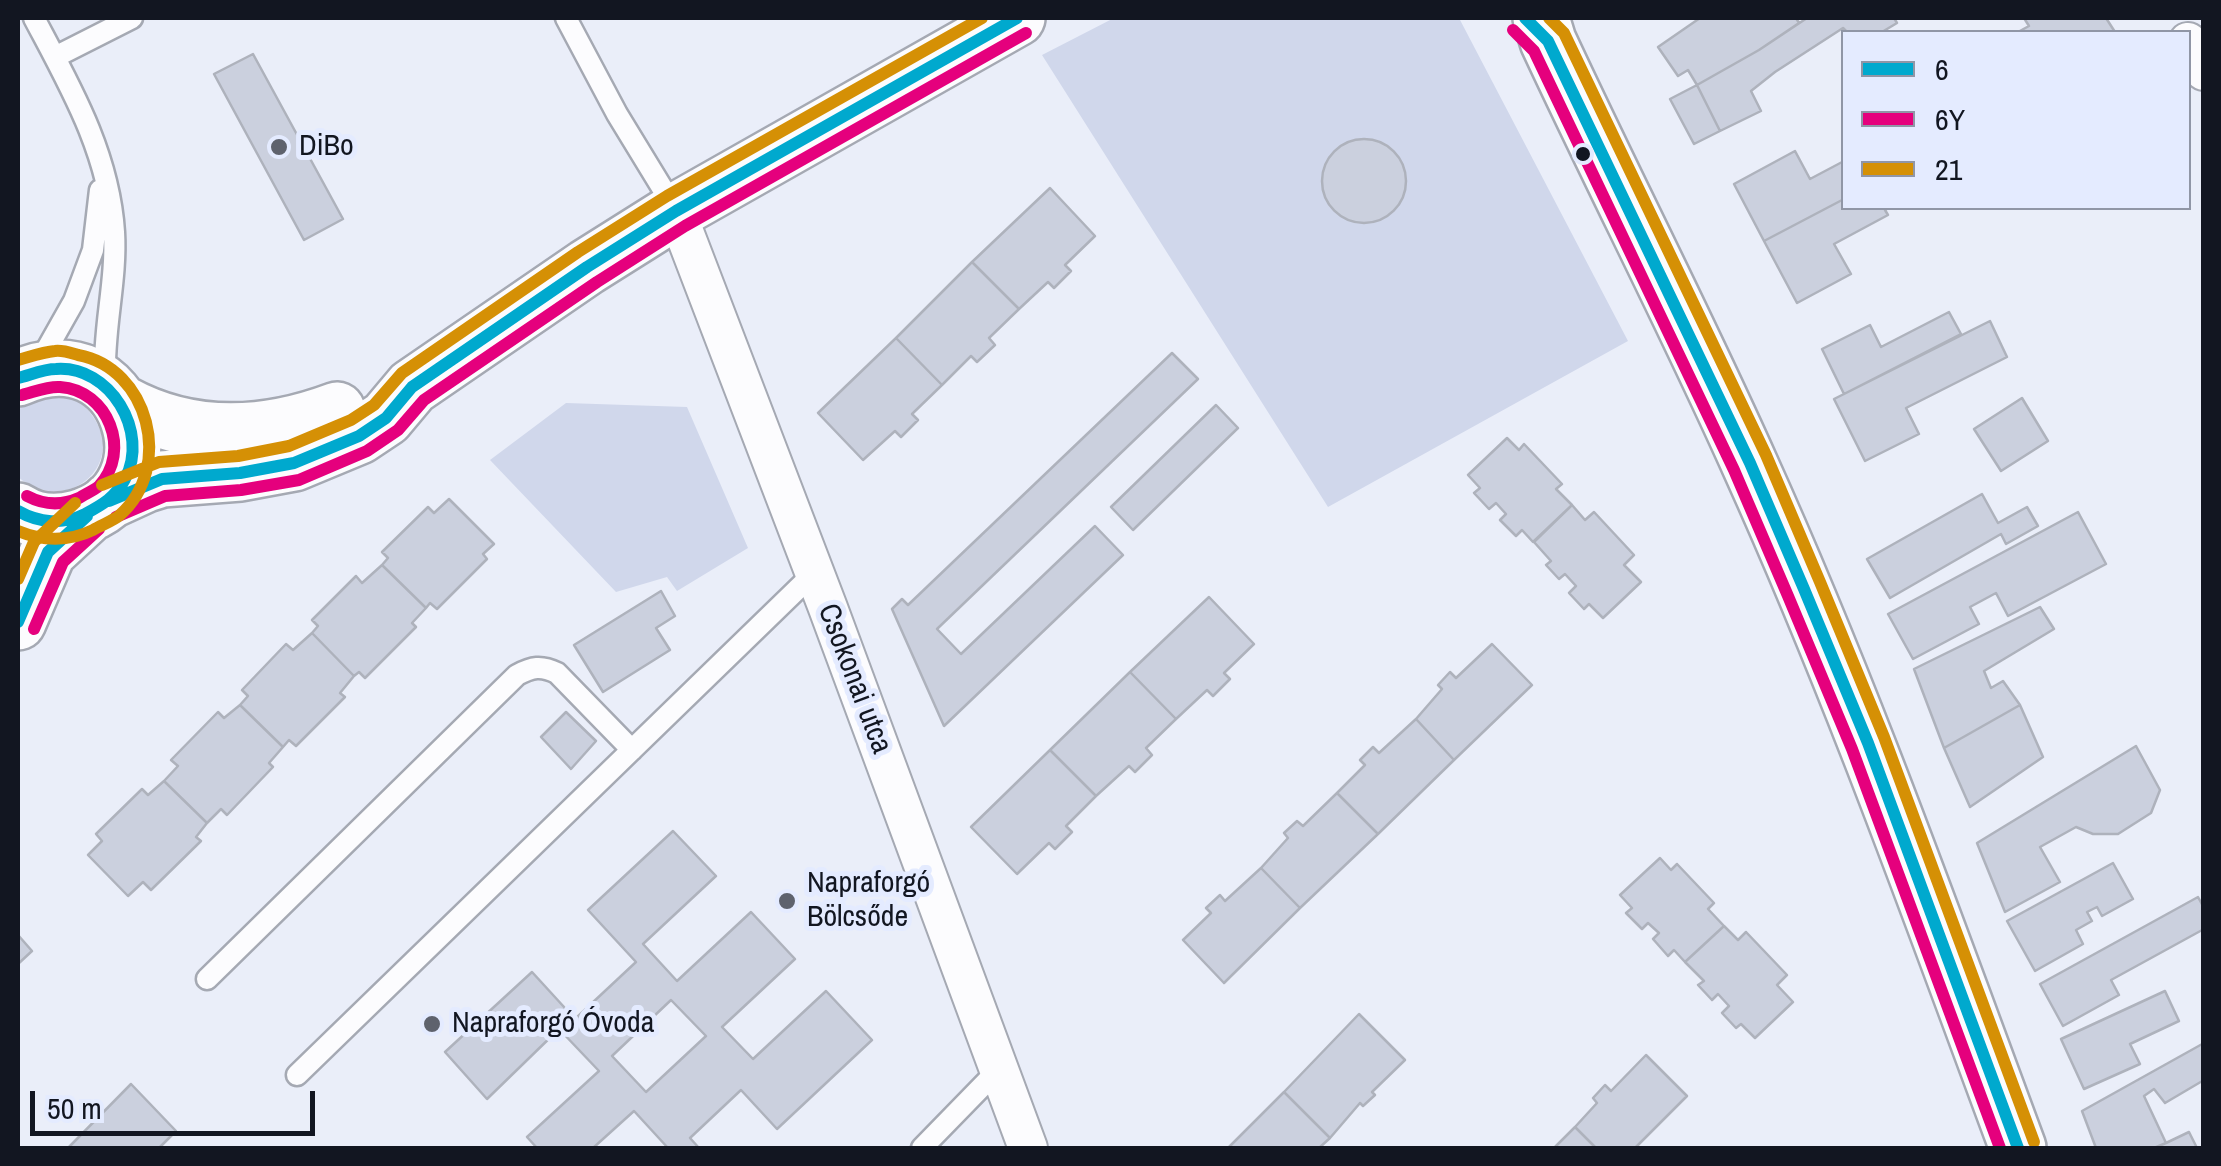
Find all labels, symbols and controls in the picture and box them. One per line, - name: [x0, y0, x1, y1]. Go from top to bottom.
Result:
- legend: [1841, 30, 2191, 210]
- text: 6: [1935, 49, 1949, 89]
- text: 6Y: [1935, 99, 1965, 139]
- place label: DiBo: [299, 129, 354, 165]
- marker: DiBo: [268, 136, 290, 158]
- unlabelled marker: [1573, 144, 1593, 164]
- text: 21: [1935, 149, 1962, 189]
- street label: Csokonai utca: [809, 599, 899, 759]
- place label: Napraforgó Bölcsőde: [807, 866, 930, 936]
- marker: Napraforgó Bölcsőde: [776, 890, 798, 912]
- place label: Napraforgó Óvoda: [452, 1006, 654, 1042]
- marker: Napraforgó Óvoda: [421, 1013, 443, 1035]
- scale bar: [35, 1071, 320, 1133]
- text: 50 m: [47, 1088, 102, 1128]

